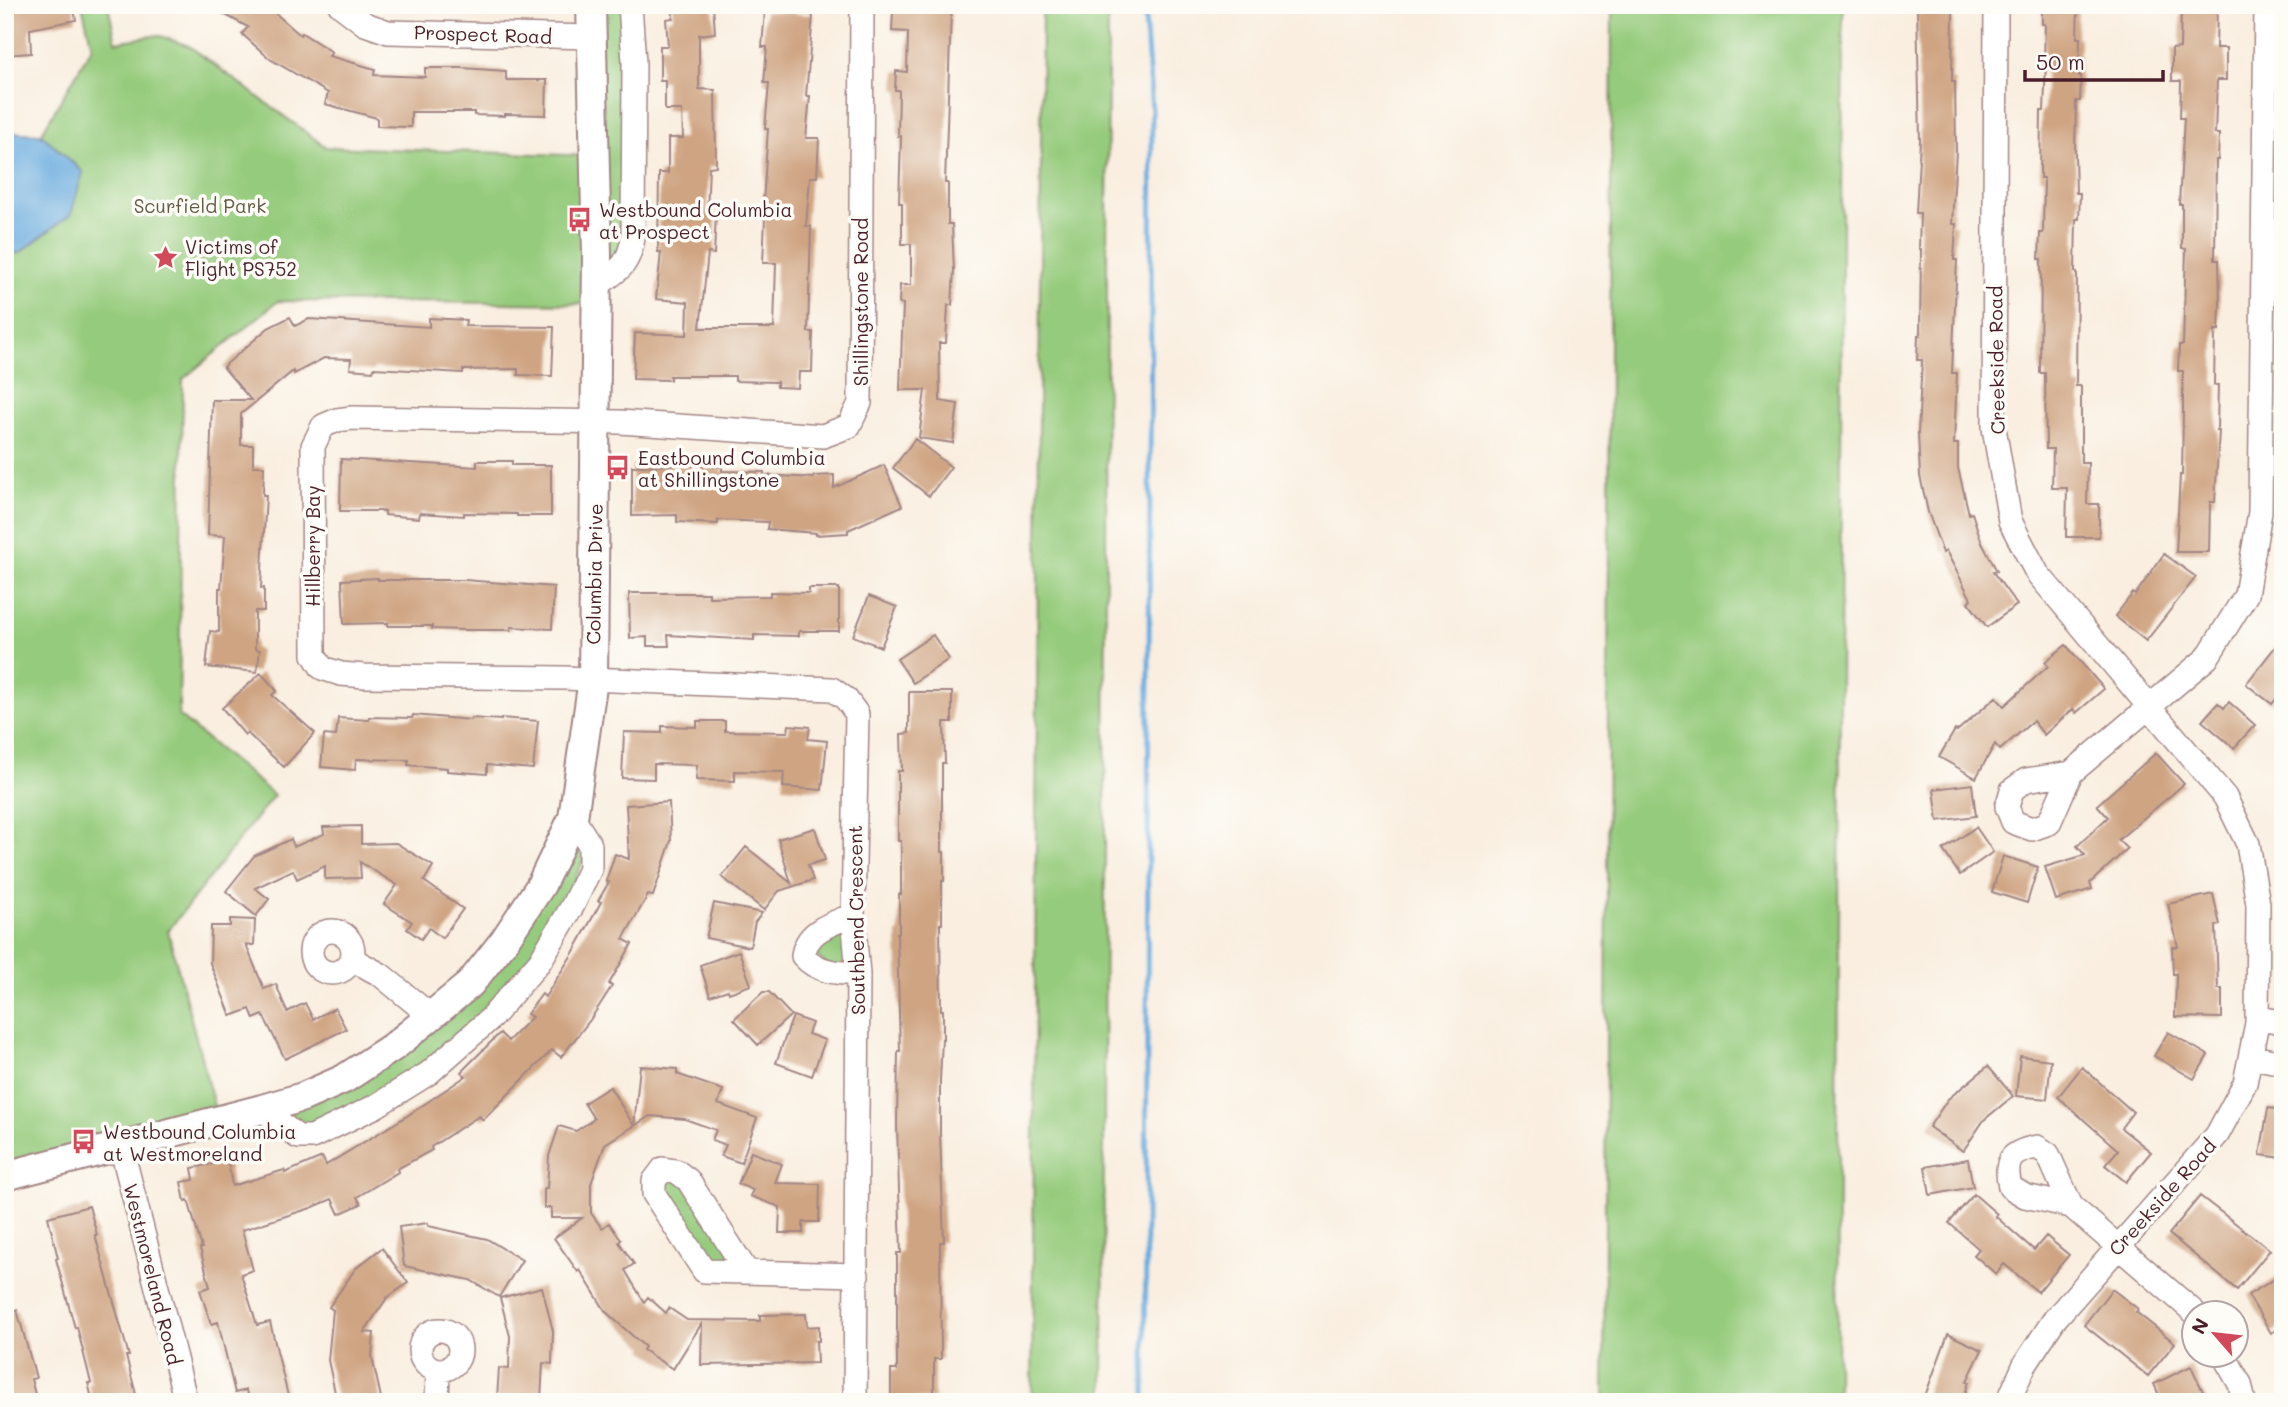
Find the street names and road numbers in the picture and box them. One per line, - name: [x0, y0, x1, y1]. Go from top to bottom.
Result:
- street label: Prospect Road: [414, 19, 552, 49]
- street label: Shillingstone Road: [848, 218, 873, 386]
- street label: Creekside Road: [1982, 285, 2010, 435]
- street label: Hillberry Bay: [300, 485, 325, 607]
- street label: Columbia Drive: [580, 503, 608, 645]
- street label: Southbend Crescent: [842, 825, 870, 1015]
- street label: Creekside Road: [2103, 1133, 2221, 1261]
- street label: Westmoreland Road: [118, 1181, 188, 1367]

